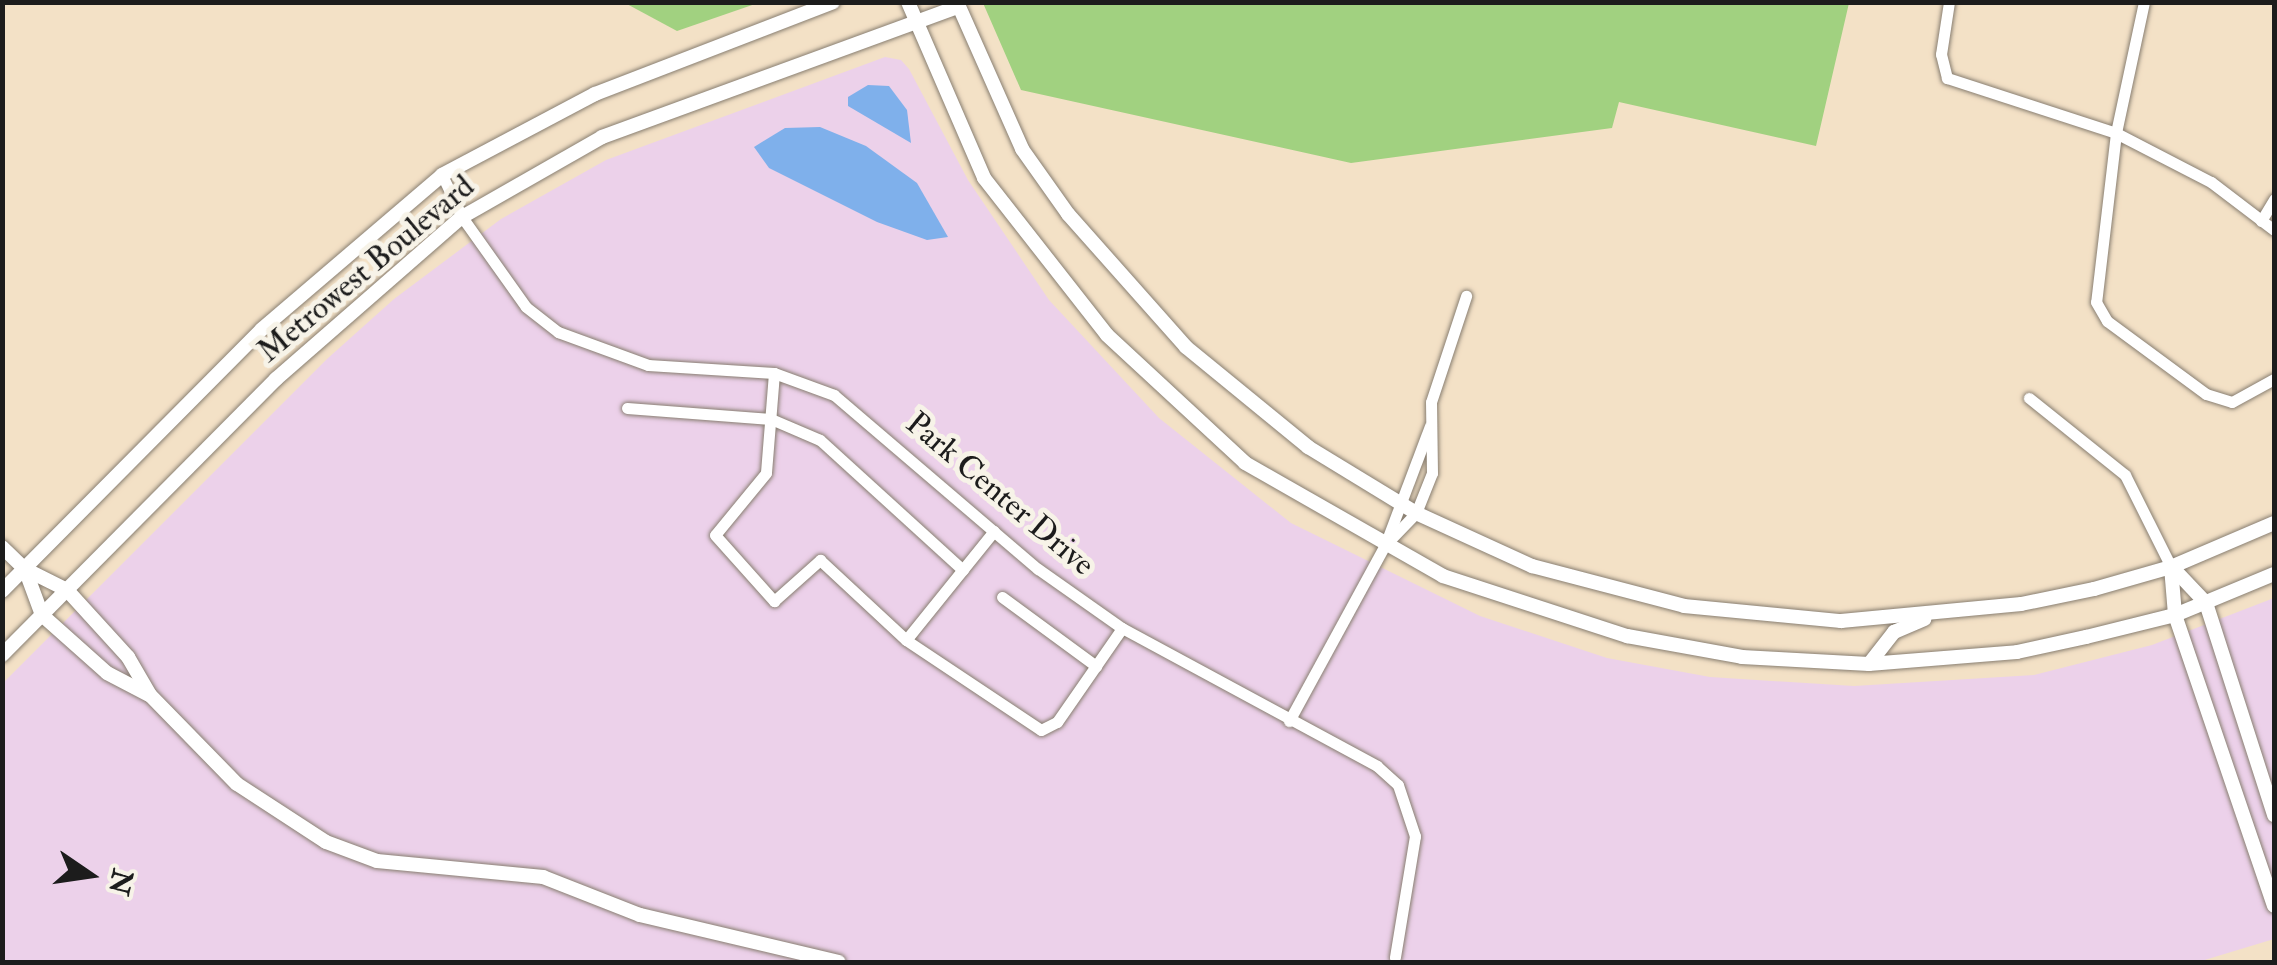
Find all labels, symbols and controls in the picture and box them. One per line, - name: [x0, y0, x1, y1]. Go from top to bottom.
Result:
- street label: Metrowest Boulevard: [250, 167, 482, 371]
- street label: Park Center Drive: [898, 404, 1102, 584]
- north arrow: [40, 825, 140, 925]
- text: N: [100, 866, 140, 898]

